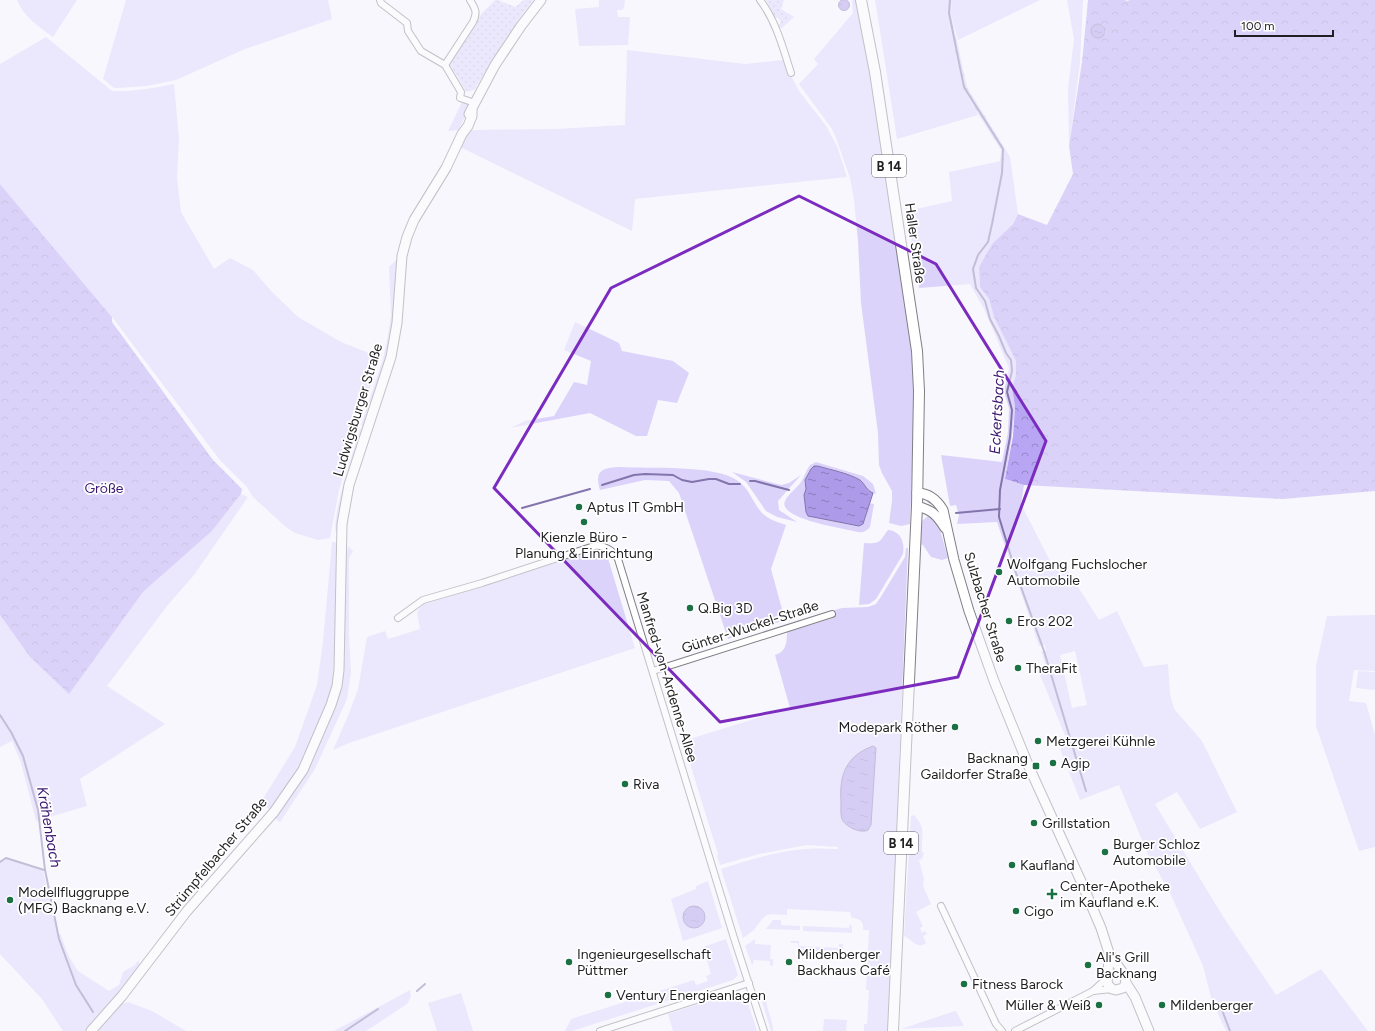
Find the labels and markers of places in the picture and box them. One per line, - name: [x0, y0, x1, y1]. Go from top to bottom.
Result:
- place label: Aptus IT GmbH: [587, 499, 684, 516]
- marker: Aptus IT GmbH: [574, 502, 584, 512]
- marker: Kienzle Büro - Planung & Einrichtung: [579, 517, 589, 527]
- place label: Kienzle Büro - Planung & Einrichtung: [515, 529, 653, 562]
- place label: Wolfgang Fuchslocher Automobile: [1007, 556, 1147, 589]
- marker: Wolfgang Fuchslocher Automobile: [994, 567, 1004, 577]
- place label: Q.Big 3D: [698, 600, 753, 617]
- marker: Q.Big 3D: [685, 603, 695, 613]
- place label: Eros 202: [1017, 613, 1073, 630]
- marker: Eros 202: [1004, 616, 1014, 626]
- place label: TheraFit: [1026, 660, 1077, 677]
- marker: TheraFit: [1013, 663, 1023, 673]
- place label: Modepark Röther: [838, 719, 947, 736]
- marker: Modepark Röther: [950, 722, 960, 732]
- place label: Metzgerei Kühnle: [1046, 733, 1156, 750]
- marker: Metzgerei Kühnle: [1033, 736, 1043, 746]
- place label: Backnang Gaildorfer Straße: [921, 750, 1028, 783]
- place label: Agip: [1061, 755, 1090, 772]
- marker: Agip: [1048, 758, 1058, 768]
- marker: Backnang Gaildorfer Straße: [1031, 761, 1041, 771]
- place label: Riva: [633, 776, 659, 793]
- marker: Riva: [620, 779, 630, 789]
- place label: Grillstation: [1042, 815, 1110, 832]
- marker: Grillstation: [1029, 818, 1039, 828]
- place label: Burger Schloz Automobile: [1113, 836, 1200, 869]
- marker: Burger Schloz Automobile: [1100, 847, 1110, 857]
- place label: Kaufland: [1020, 857, 1075, 874]
- marker: Kaufland: [1007, 860, 1017, 870]
- place label: Center-Apotheke im Kaufland e.K.: [1060, 878, 1170, 911]
- place label: Modellfluggruppe (MFG) Backnang e.V.: [18, 884, 149, 917]
- marker: Center-Apotheke im Kaufland e.K.: [1047, 889, 1057, 899]
- marker: Modellfluggruppe (MFG) Backnang e.V.: [5, 895, 15, 905]
- place label: Cigo: [1024, 903, 1054, 920]
- marker: Cigo: [1011, 906, 1021, 916]
- place label: Ingenieurgesellschaft Püttmer: [577, 946, 711, 979]
- place label: Mildenberger Backhaus Café: [797, 946, 890, 979]
- place label: Ali's Grill Backnang: [1096, 949, 1157, 982]
- marker: Ingenieurgesellschaft Püttmer: [564, 957, 574, 967]
- marker: Mildenberger Backhaus Café: [784, 957, 794, 967]
- marker: Ali's Grill Backnang: [1083, 960, 1093, 970]
- place label: Fitness Barock: [972, 976, 1063, 993]
- marker: Fitness Barock: [959, 979, 969, 989]
- place label: Ventury Energieanlagen: [616, 987, 766, 1004]
- marker: Ventury Energieanlagen: [603, 990, 613, 1000]
- place label: Müller & Weiß: [1005, 997, 1091, 1014]
- place label: Mildenberger: [1170, 997, 1253, 1014]
- marker: Müller & Weiß: [1094, 1000, 1104, 1010]
- marker: Mildenberger: [1157, 1000, 1167, 1010]

